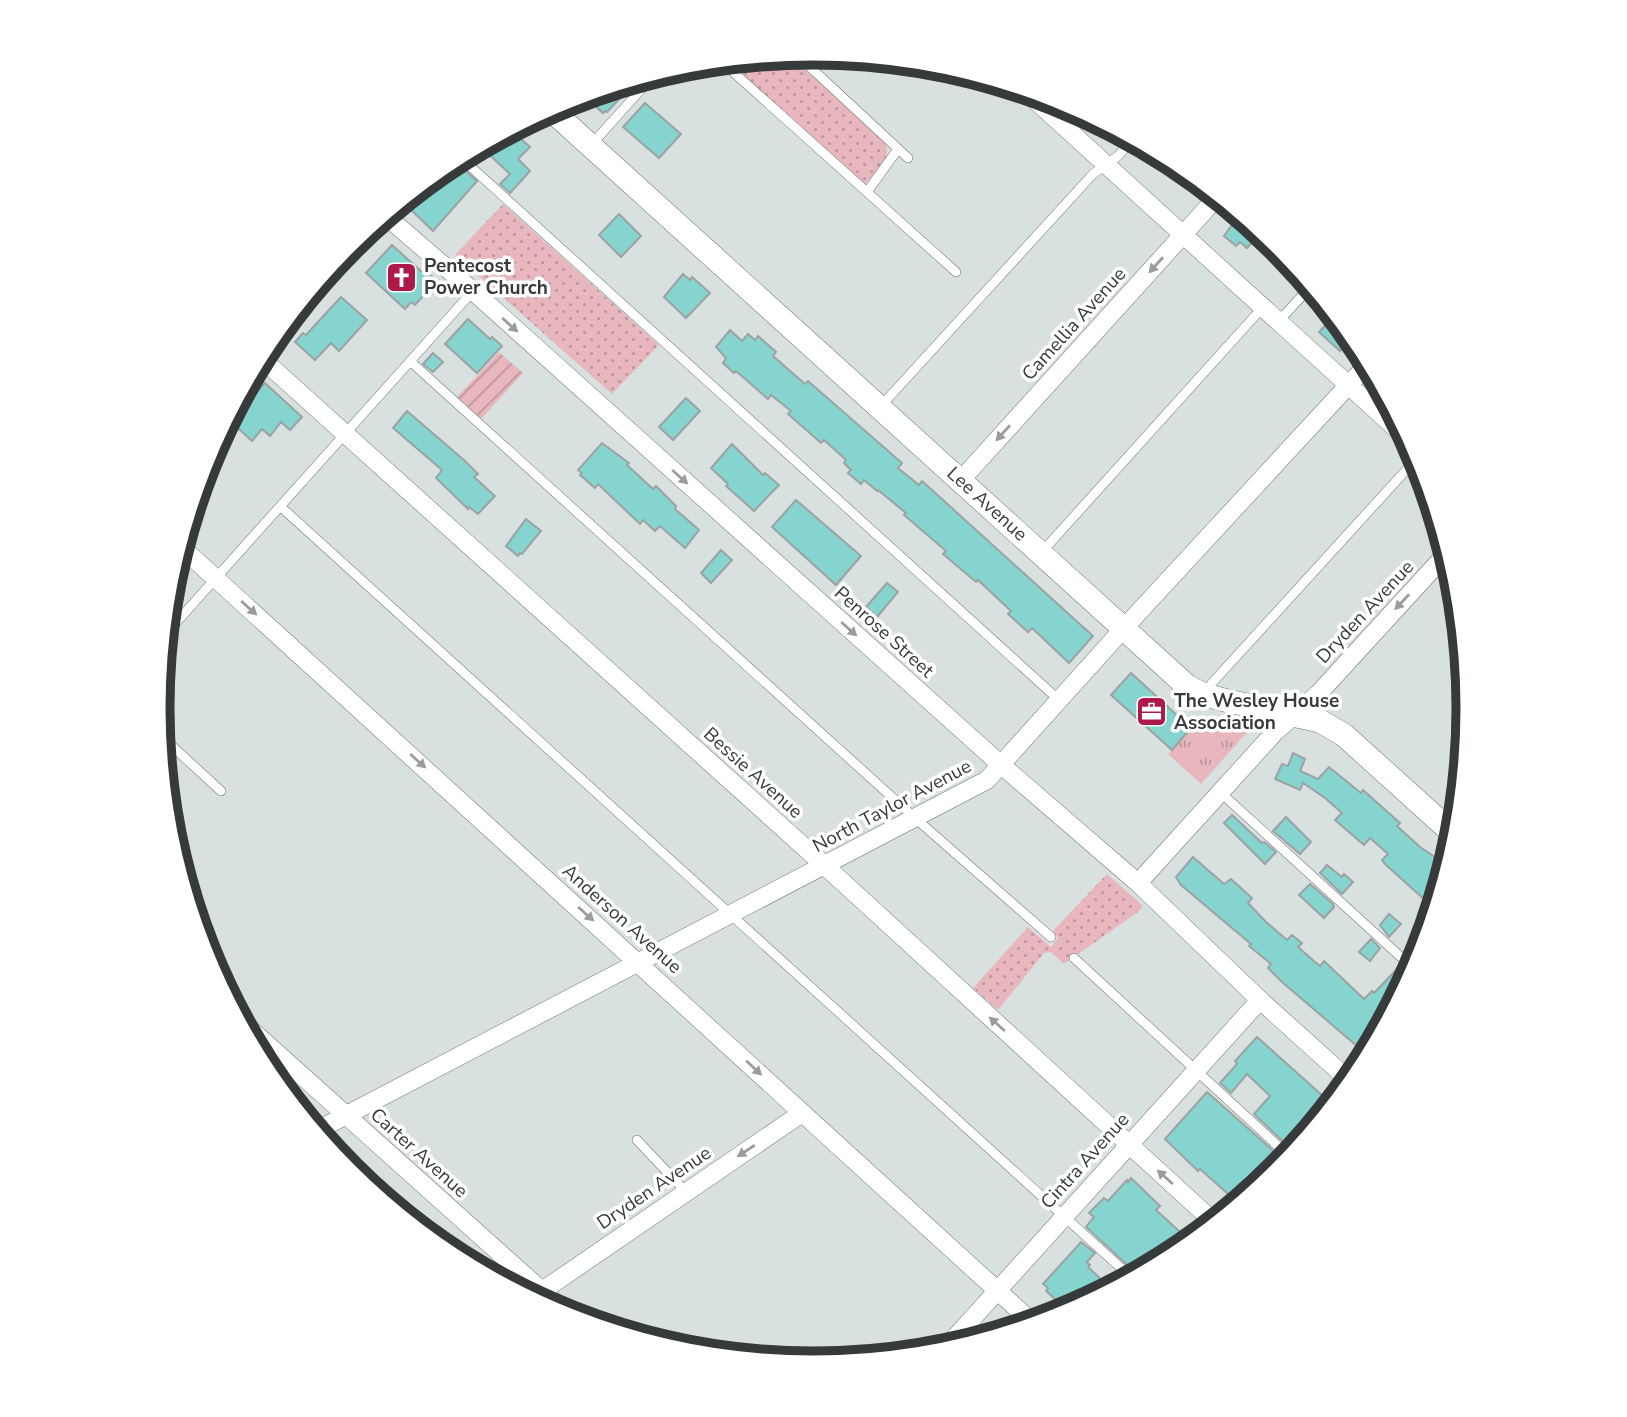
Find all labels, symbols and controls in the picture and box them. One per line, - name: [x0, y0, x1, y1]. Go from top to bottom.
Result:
- place label: Pentecost Power Church: [424, 253, 548, 301]
- one-way arrow: [1148, 256, 1164, 274]
- church icon: Pentecost Power Church: [384, 260, 418, 294]
- street label: Camellia Avenue: [1016, 262, 1132, 386]
- one-way arrow: [502, 317, 519, 332]
- one-way arrow: [995, 424, 1011, 442]
- street label: Lee Avenue: [941, 461, 1033, 547]
- one-way arrow: [671, 469, 689, 485]
- street label: Dryden Avenue: [1310, 555, 1420, 669]
- street label: Penrose Street: [829, 580, 940, 684]
- one-way arrow: [1394, 593, 1410, 611]
- one-way arrow: [241, 600, 258, 615]
- one-way arrow: [840, 621, 858, 637]
- place label: The Wesley House Association: [1174, 688, 1339, 736]
- office icon: The Wesley House Association: [1134, 695, 1168, 729]
- street label: Bessie Avenue: [698, 721, 808, 825]
- one-way arrow: [409, 753, 426, 769]
- street label: North Taylor Avenue: [808, 753, 976, 859]
- street label: Anderson Avenue: [557, 858, 687, 980]
- one-way arrow: [577, 906, 594, 922]
- one-way arrow: [989, 1016, 1006, 1032]
- one-way arrow: [745, 1060, 763, 1076]
- street label: Carter Avenue: [365, 1102, 473, 1204]
- street label: Cintra Avenue: [1035, 1107, 1135, 1215]
- street label: Dryden Avenue: [592, 1140, 716, 1236]
- one-way arrow: [737, 1144, 755, 1158]
- one-way arrow: [1156, 1169, 1174, 1185]

